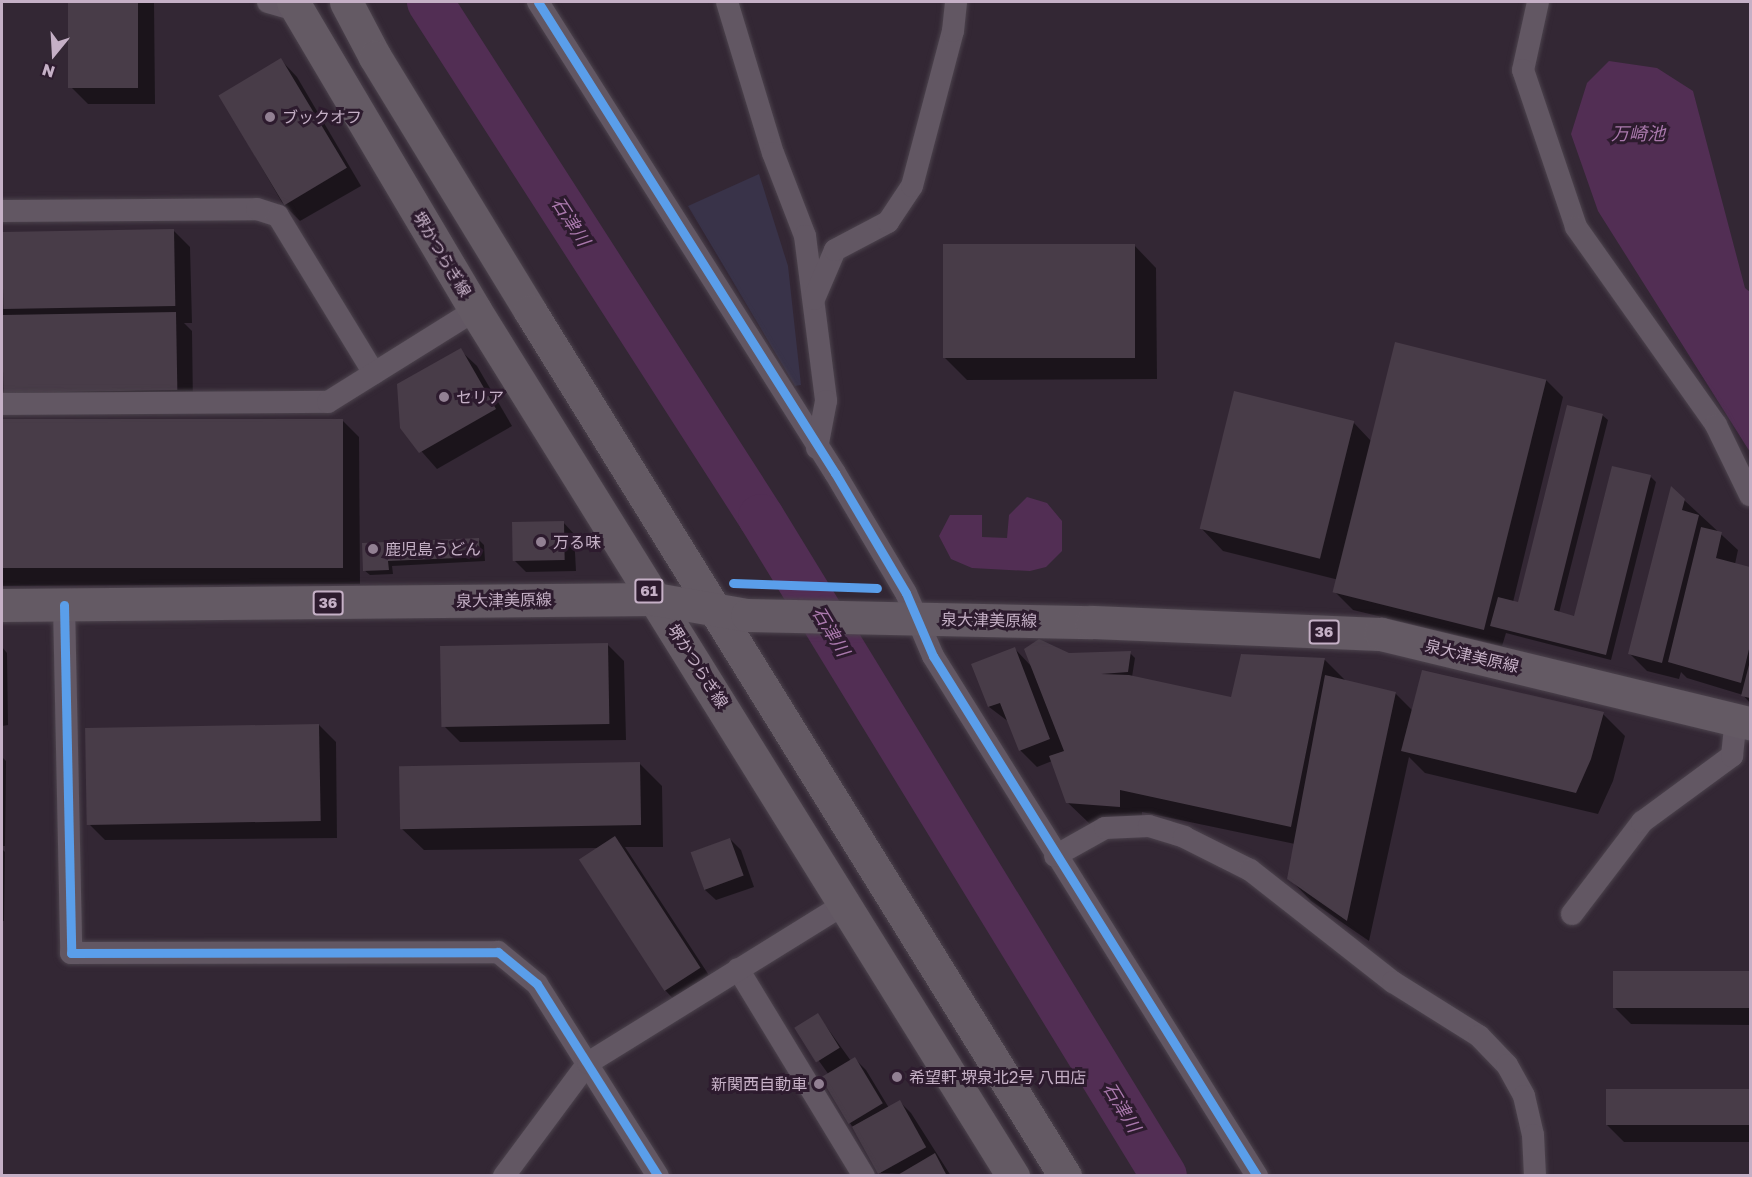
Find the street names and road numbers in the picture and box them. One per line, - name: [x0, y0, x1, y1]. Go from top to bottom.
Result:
- street label: 堺かつらぎ線: [409, 208, 475, 300]
- road number: 61: [634, 579, 664, 603]
- street label: 泉大津美原線: [456, 590, 552, 610]
- road number: 36: [312, 591, 344, 615]
- street label: 泉大津美原線: [941, 610, 1037, 630]
- road number: 36: [1308, 620, 1340, 644]
- street label: 堺かつらぎ線: [664, 621, 732, 711]
- street label: 泉大津美原線: [1423, 636, 1521, 676]

